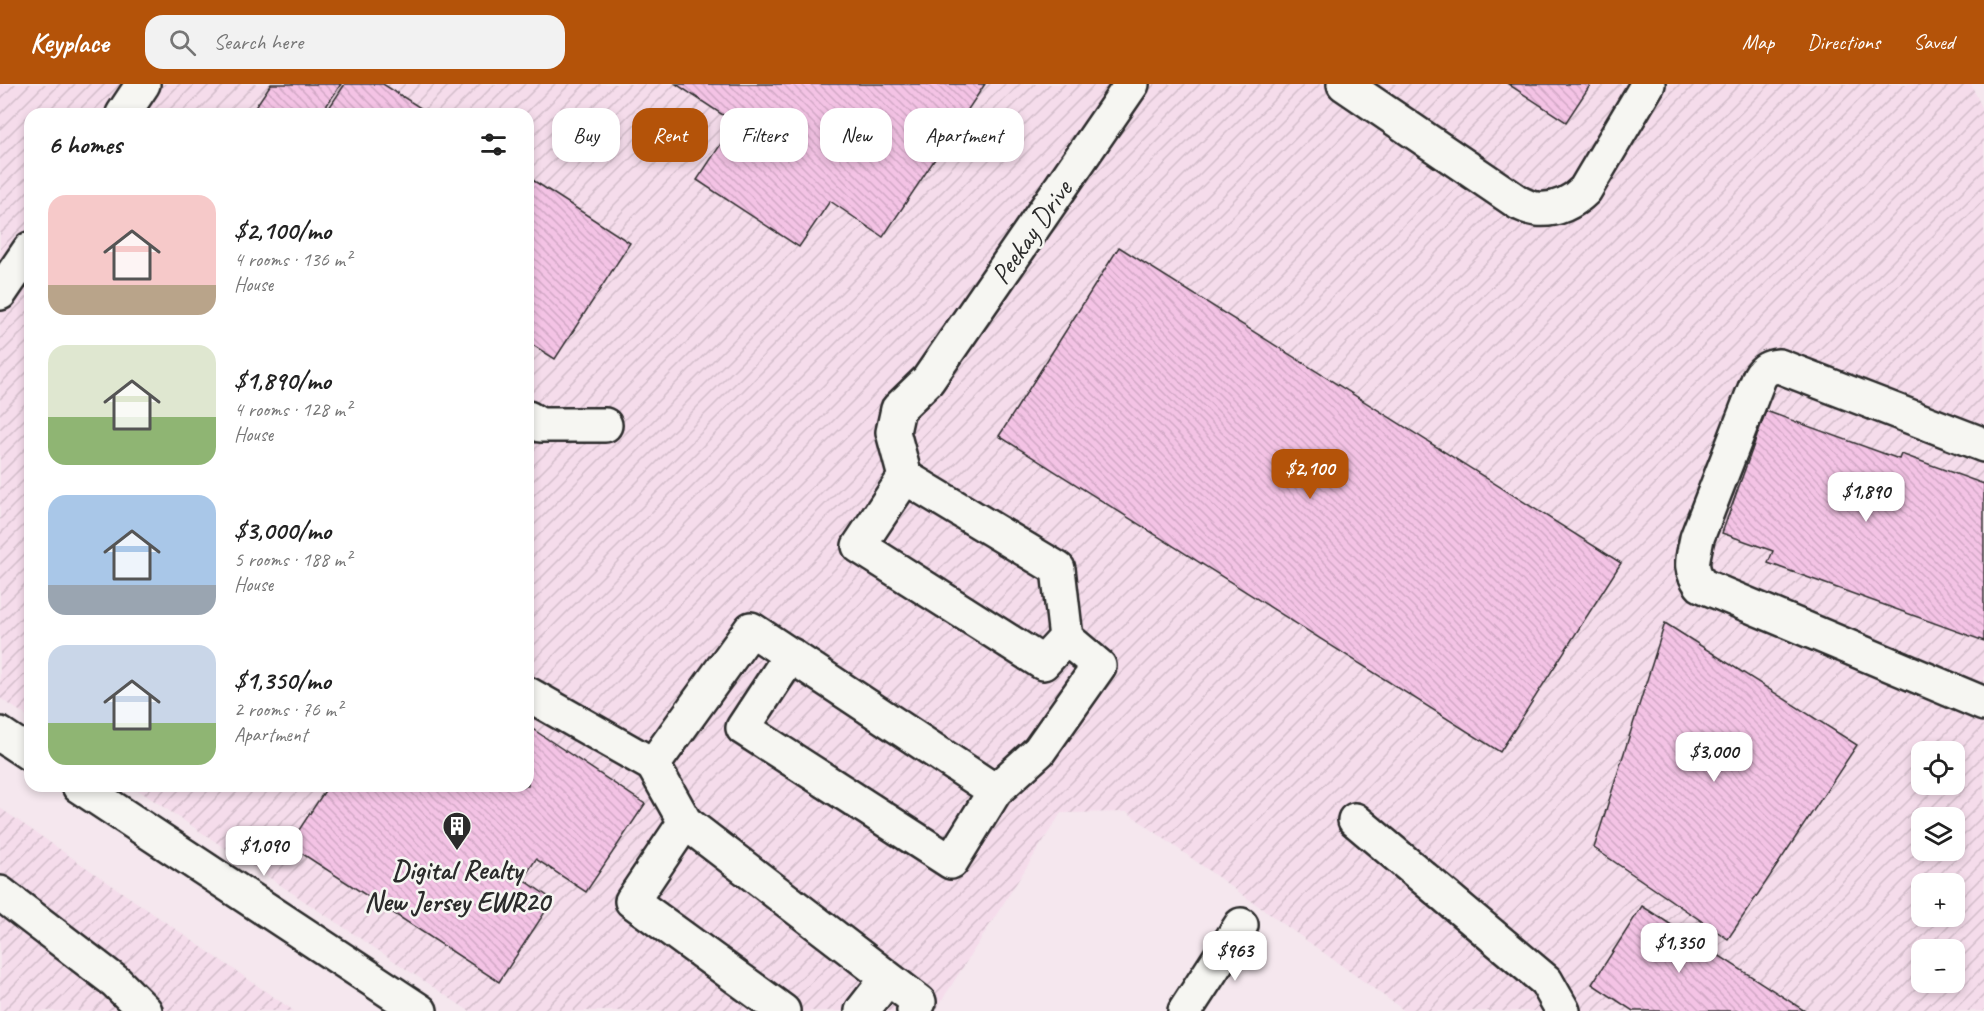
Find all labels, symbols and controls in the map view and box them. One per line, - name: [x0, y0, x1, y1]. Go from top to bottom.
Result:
- search box: [145, 15, 565, 69]
- text: Keyplace: [30, 25, 109, 60]
- icon: search: [166, 26, 199, 59]
- text: Search here: [214, 28, 303, 56]
- text: Map: [1742, 29, 1774, 55]
- text: Directions: [1807, 29, 1880, 55]
- text: Saved: [1913, 29, 1954, 55]
- chip: Buy: [552, 108, 620, 162]
- chip: Rent: [632, 108, 708, 162]
- chip: Filters: [720, 108, 808, 162]
- chip: New: [820, 108, 892, 162]
- chip: Apartment: [904, 108, 1024, 162]
- text: 6 homes: [48, 128, 122, 161]
- icon: filters: [477, 128, 510, 161]
- street label: Peekay Drive: [983, 172, 1080, 291]
- text: $2,100/mo: [234, 214, 331, 247]
- icon: home: [96, 219, 168, 291]
- text: 4 rooms · 136 m²: [234, 247, 351, 272]
- text: House: [234, 272, 273, 297]
- text: $1,890/mo: [234, 364, 331, 397]
- icon: home: [96, 369, 168, 441]
- text: 4 rooms · 128 m²: [234, 397, 351, 422]
- text: House: [234, 422, 273, 447]
- pin: $2,100: [1261, 449, 1359, 500]
- text: $2,100: [1286, 456, 1334, 481]
- pin: $1,890: [1817, 472, 1915, 523]
- text: $1,890: [1842, 479, 1890, 504]
- text: $3,000/mo: [234, 514, 331, 547]
- icon: home: [96, 519, 168, 591]
- text: 5 rooms · 188 m²: [234, 547, 351, 572]
- text: House: [234, 572, 273, 597]
- text: $1,350/mo: [234, 664, 331, 697]
- icon: home: [96, 669, 168, 741]
- text: 2 rooms · 76 m²: [234, 697, 342, 722]
- text: Apartment: [234, 722, 307, 747]
- pin: $3,000: [1665, 732, 1763, 783]
- text: $3,000: [1690, 739, 1738, 764]
- map controls: [1911, 741, 1965, 993]
- button: locate: [1911, 741, 1965, 795]
- button: layers: [1911, 807, 1965, 861]
- building icon: Digital Realty New Jersey EWR20: [441, 810, 473, 852]
- pin: $1,090: [215, 826, 313, 877]
- text: $1,090: [240, 833, 288, 858]
- place label: Digital Realty New Jersey EWR20: [364, 852, 553, 919]
- button: +: [1911, 873, 1965, 927]
- pin: $1,350: [1630, 923, 1728, 974]
- text: $1,350: [1655, 930, 1703, 955]
- pin: $963: [1199, 931, 1271, 982]
- text: $963: [1217, 938, 1253, 963]
- button: −: [1911, 939, 1965, 993]

